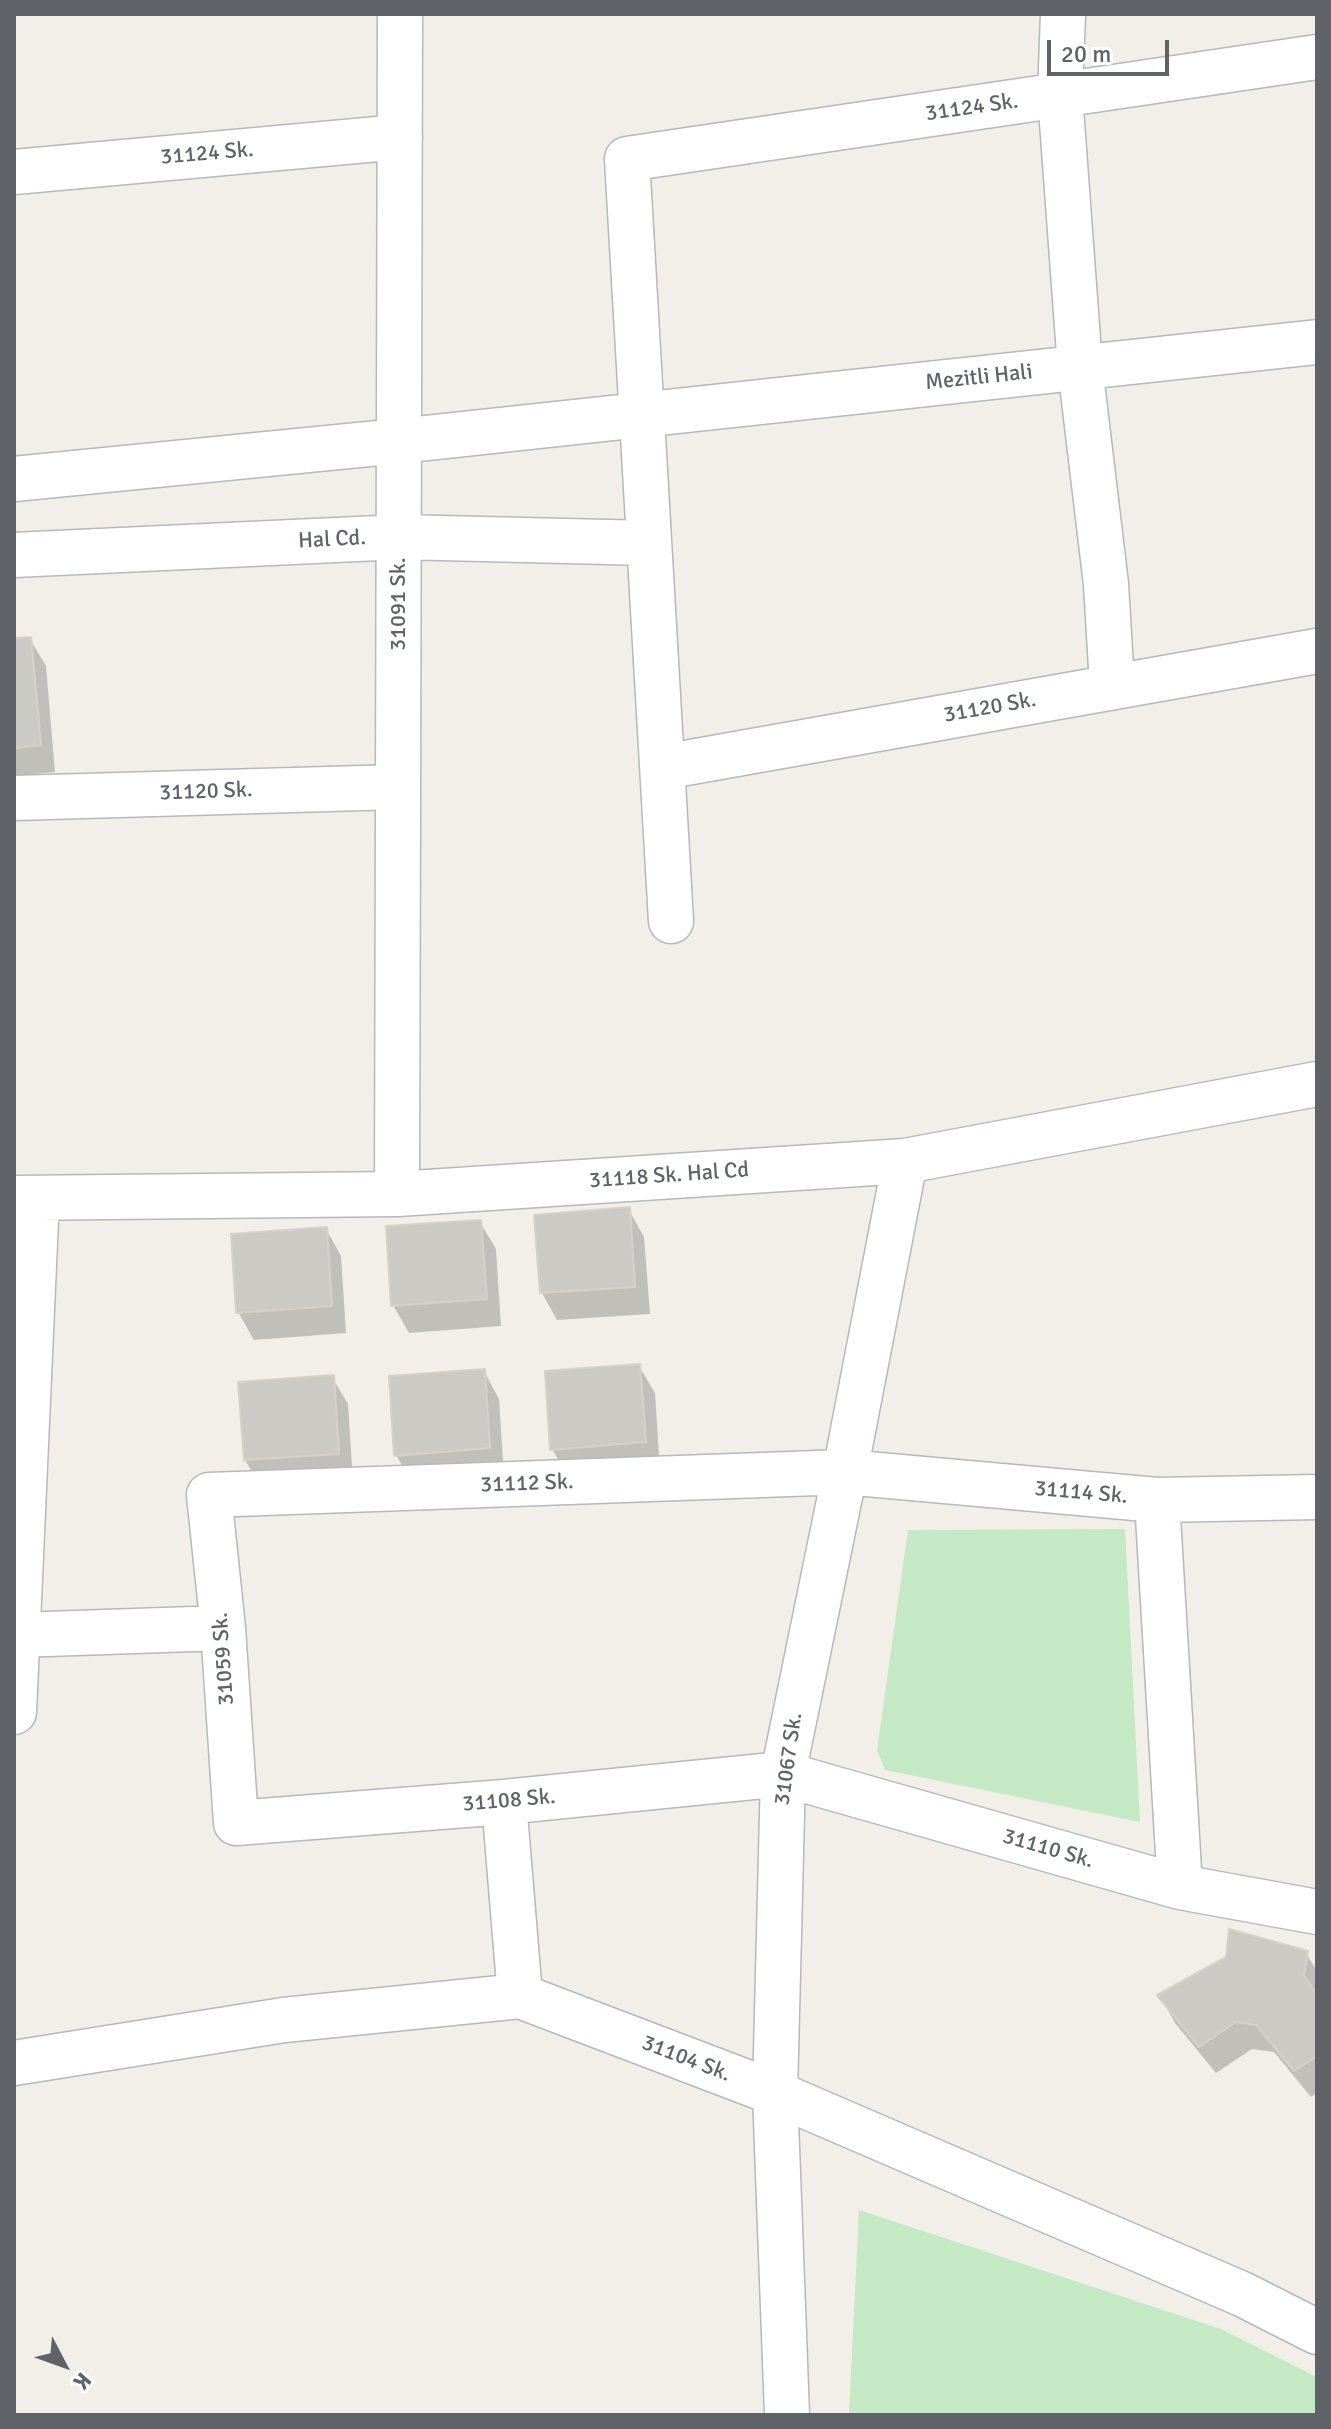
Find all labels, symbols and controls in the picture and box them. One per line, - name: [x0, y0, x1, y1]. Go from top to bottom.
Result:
- scale bar: [1051, 24, 1173, 74]
- text: 20 m: [1061, 39, 1111, 69]
- street label: 31124 Sk.: [924, 88, 1020, 128]
- street label: 31124 Sk.: [159, 137, 255, 171]
- street label: Mezitli Hali: [924, 359, 1034, 397]
- street label: Hal Cd.: [297, 525, 367, 555]
- street label: 31091 Sk.: [386, 557, 412, 651]
- street label: 31120 Sk.: [942, 687, 1038, 729]
- street label: 31120 Sk.: [159, 777, 253, 807]
- street label: 31118 Sk. Hal Cd: [588, 1157, 750, 1195]
- street label: 31112 Sk.: [480, 1469, 574, 1499]
- street label: 31114 Sk.: [1033, 1476, 1129, 1510]
- street label: 31059 Sk.: [208, 1612, 240, 1706]
- street label: 31067 Sk.: [769, 1711, 809, 1807]
- street label: 31108 Sk.: [461, 1784, 557, 1818]
- street label: 31110 Sk.: [1000, 1823, 1096, 1875]
- street label: 31104 Sk.: [638, 2030, 734, 2088]
- north arrow: [24, 2325, 104, 2405]
- text: K: [68, 2367, 97, 2395]

